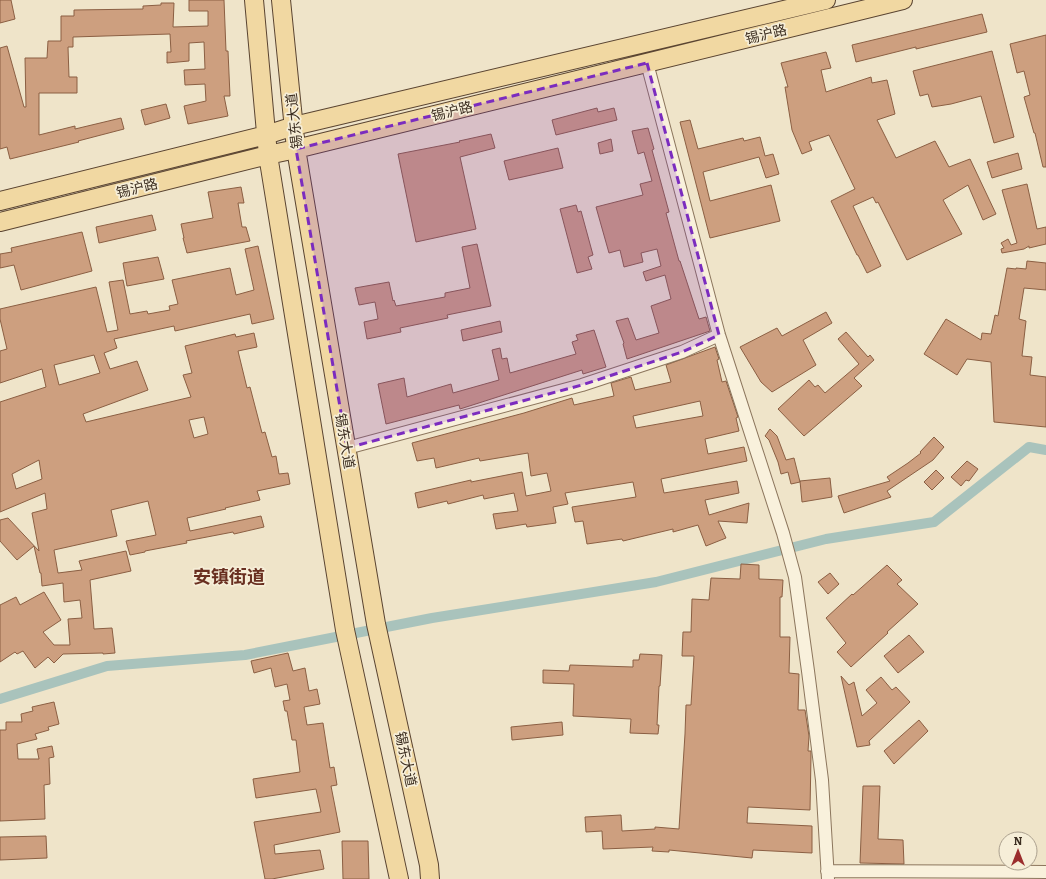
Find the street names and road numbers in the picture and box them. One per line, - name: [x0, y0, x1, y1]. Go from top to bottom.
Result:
- street label: 锡沪路: [744, 21, 789, 48]
- street label: 锡东大道: [283, 92, 306, 150]
- street label: 锡沪路: [430, 98, 475, 125]
- street label: 锡沪路: [115, 175, 160, 202]
- street label: 锡东大道: [331, 412, 358, 470]
- street label: 锡东大道: [391, 730, 420, 788]

